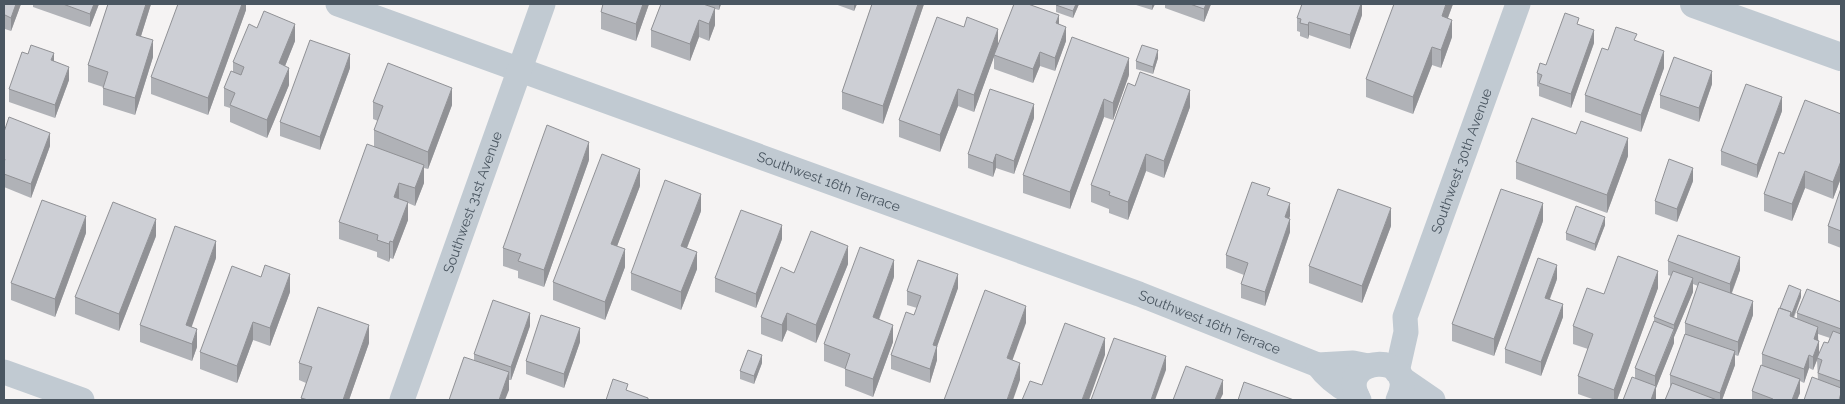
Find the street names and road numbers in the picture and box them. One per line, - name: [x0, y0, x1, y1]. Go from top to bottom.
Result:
- street label: Southwest 30th Avenue: [1428, 86, 1495, 236]
- street label: Southwest 31st Avenue: [440, 129, 505, 275]
- street label: Southwest 16th Terrace: [755, 148, 903, 215]
- street label: Southwest 16th Terrace: [1136, 287, 1283, 357]

